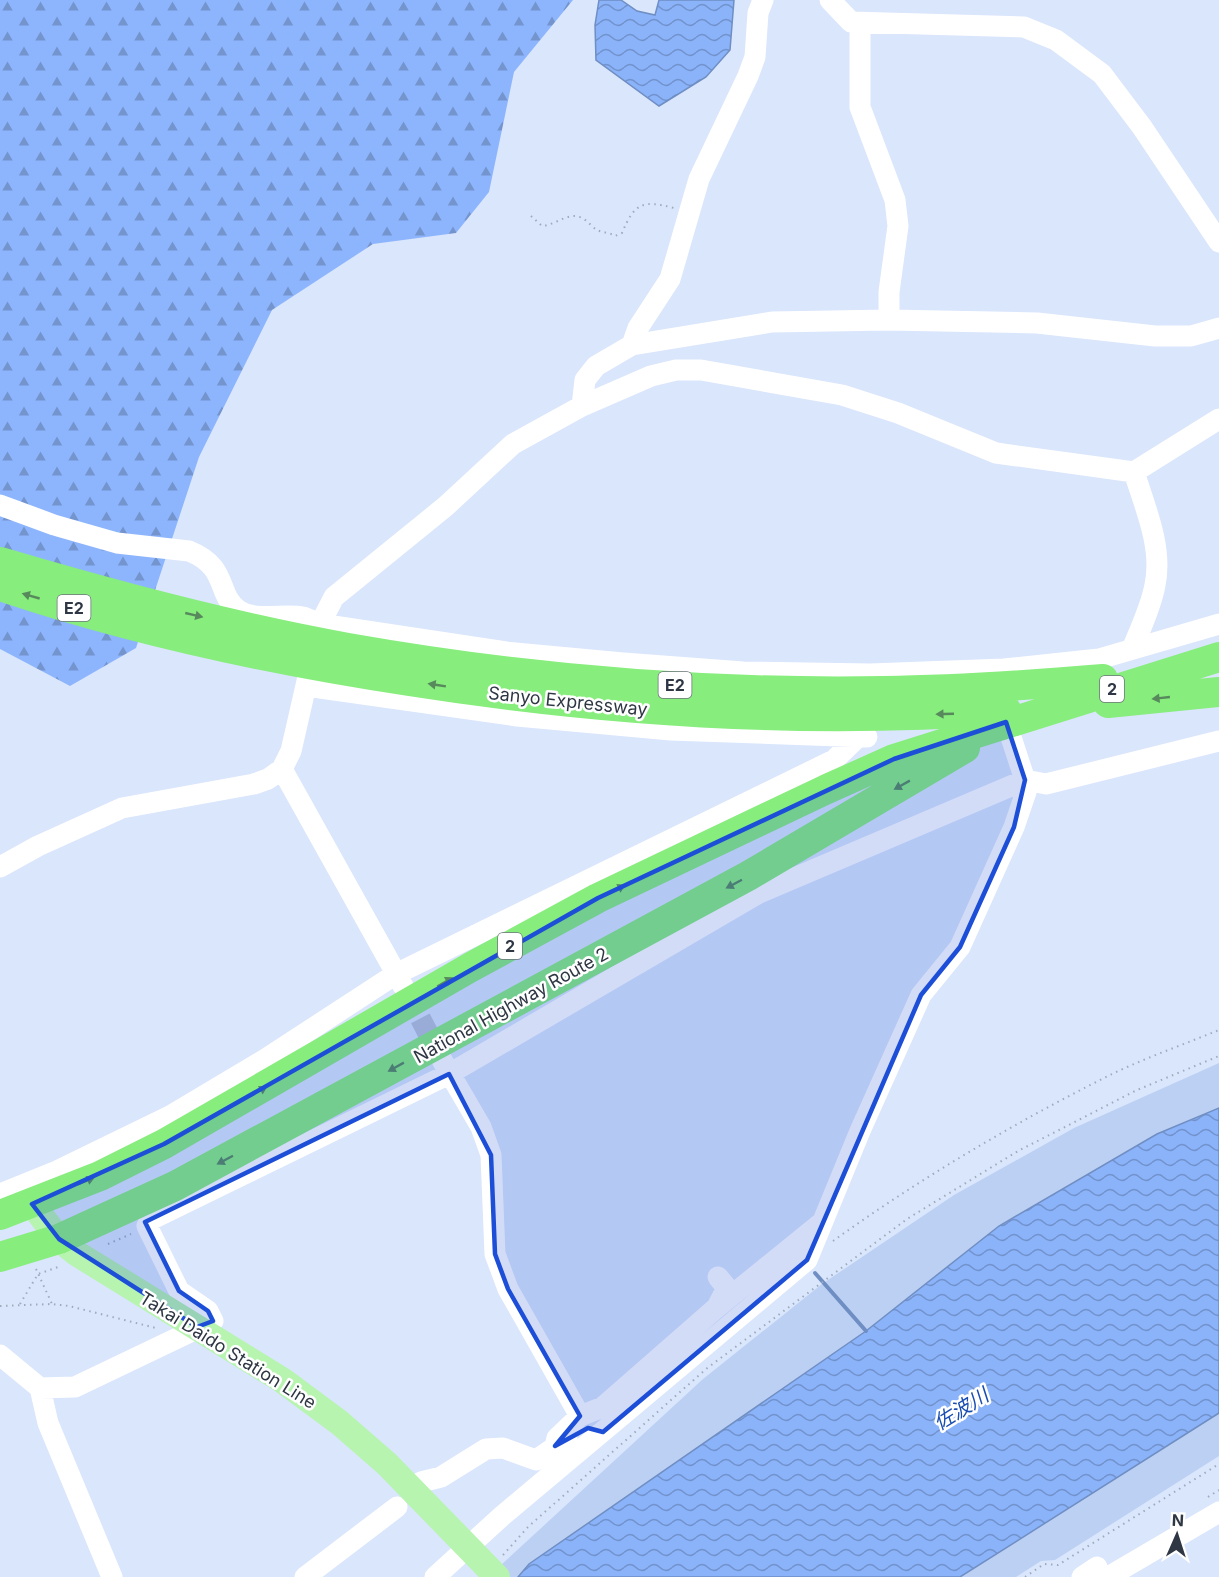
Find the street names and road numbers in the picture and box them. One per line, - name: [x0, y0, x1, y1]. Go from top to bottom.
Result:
- road number: E2: [58, 595, 90, 621]
- road number: E2: [658, 672, 692, 698]
- road number: 2: [1100, 676, 1124, 702]
- street label: Sanyo Expressway: [487, 682, 649, 720]
- road number: 2: [498, 933, 522, 959]
- street label: National Highway Route 2: [410, 943, 612, 1067]
- street label: Takai Daido Station Line: [136, 1287, 320, 1413]

